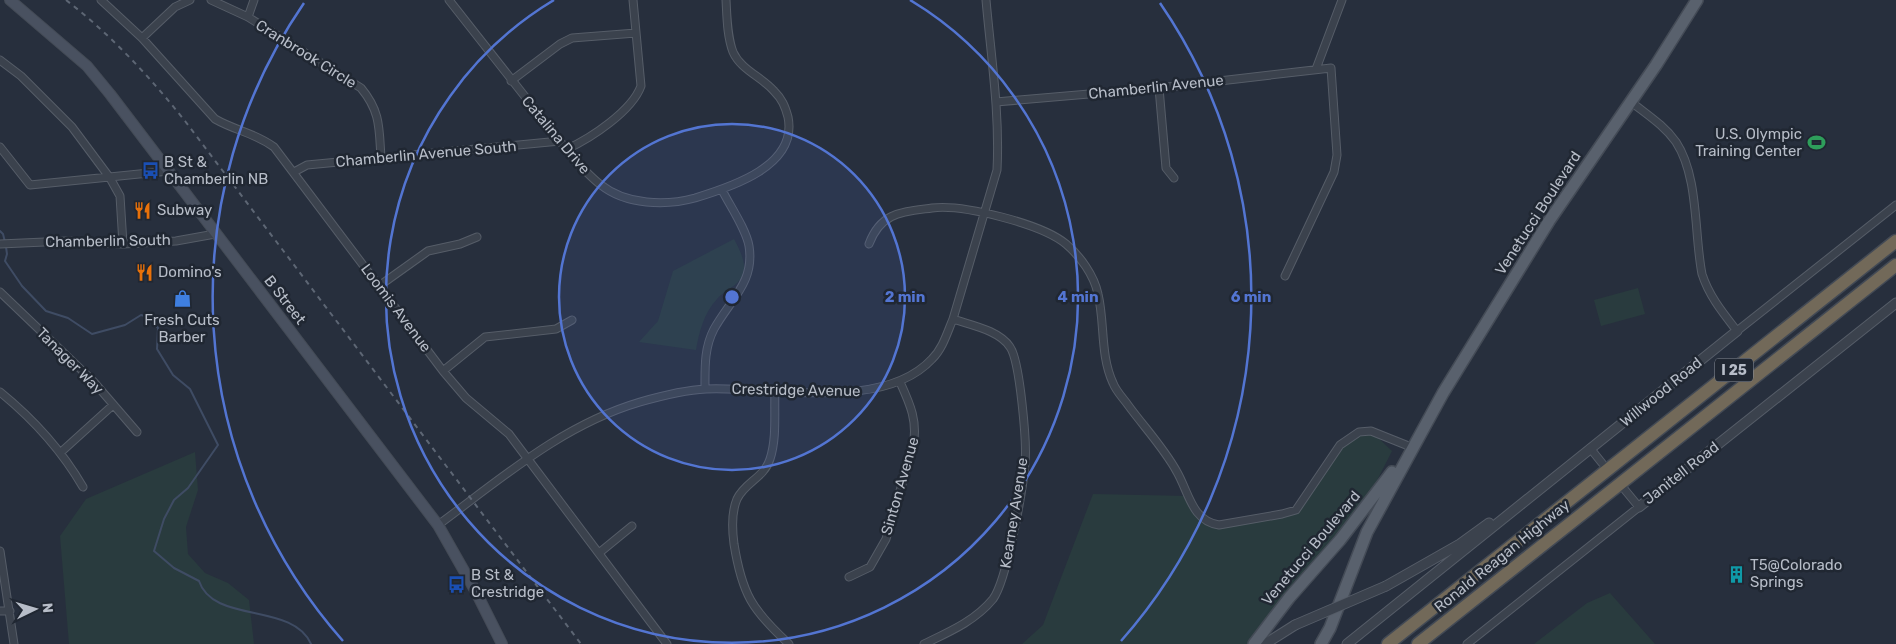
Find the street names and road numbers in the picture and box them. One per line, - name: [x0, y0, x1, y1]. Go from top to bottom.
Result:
- street label: Cranbrook Circle: [252, 16, 360, 92]
- street label: Chamberlin Avenue: [1087, 71, 1225, 103]
- street label: Catalina Drive: [518, 92, 594, 178]
- street label: Chamberlin Avenue South: [335, 137, 517, 171]
- street label: Venetucci Boulevard: [1491, 148, 1585, 278]
- street label: Chamberlin South: [45, 231, 171, 251]
- street label: Loomis Avenue: [357, 260, 435, 356]
- street label: B Street: [260, 272, 310, 328]
- street label: Tanager Way: [33, 324, 107, 398]
- street label: Willwood Road: [1616, 353, 1706, 431]
- road number: I 25: [1715, 358, 1753, 382]
- street label: Crestridge Avenue: [731, 380, 861, 400]
- street label: Sinton Avenue: [877, 435, 923, 537]
- street label: Janitell Road: [1640, 438, 1722, 508]
- street label: Kearney Avenue: [996, 456, 1032, 570]
- street label: Venetucci Boulevard: [1258, 487, 1364, 609]
- street label: Ronald Reagan Highway: [1431, 496, 1573, 616]

